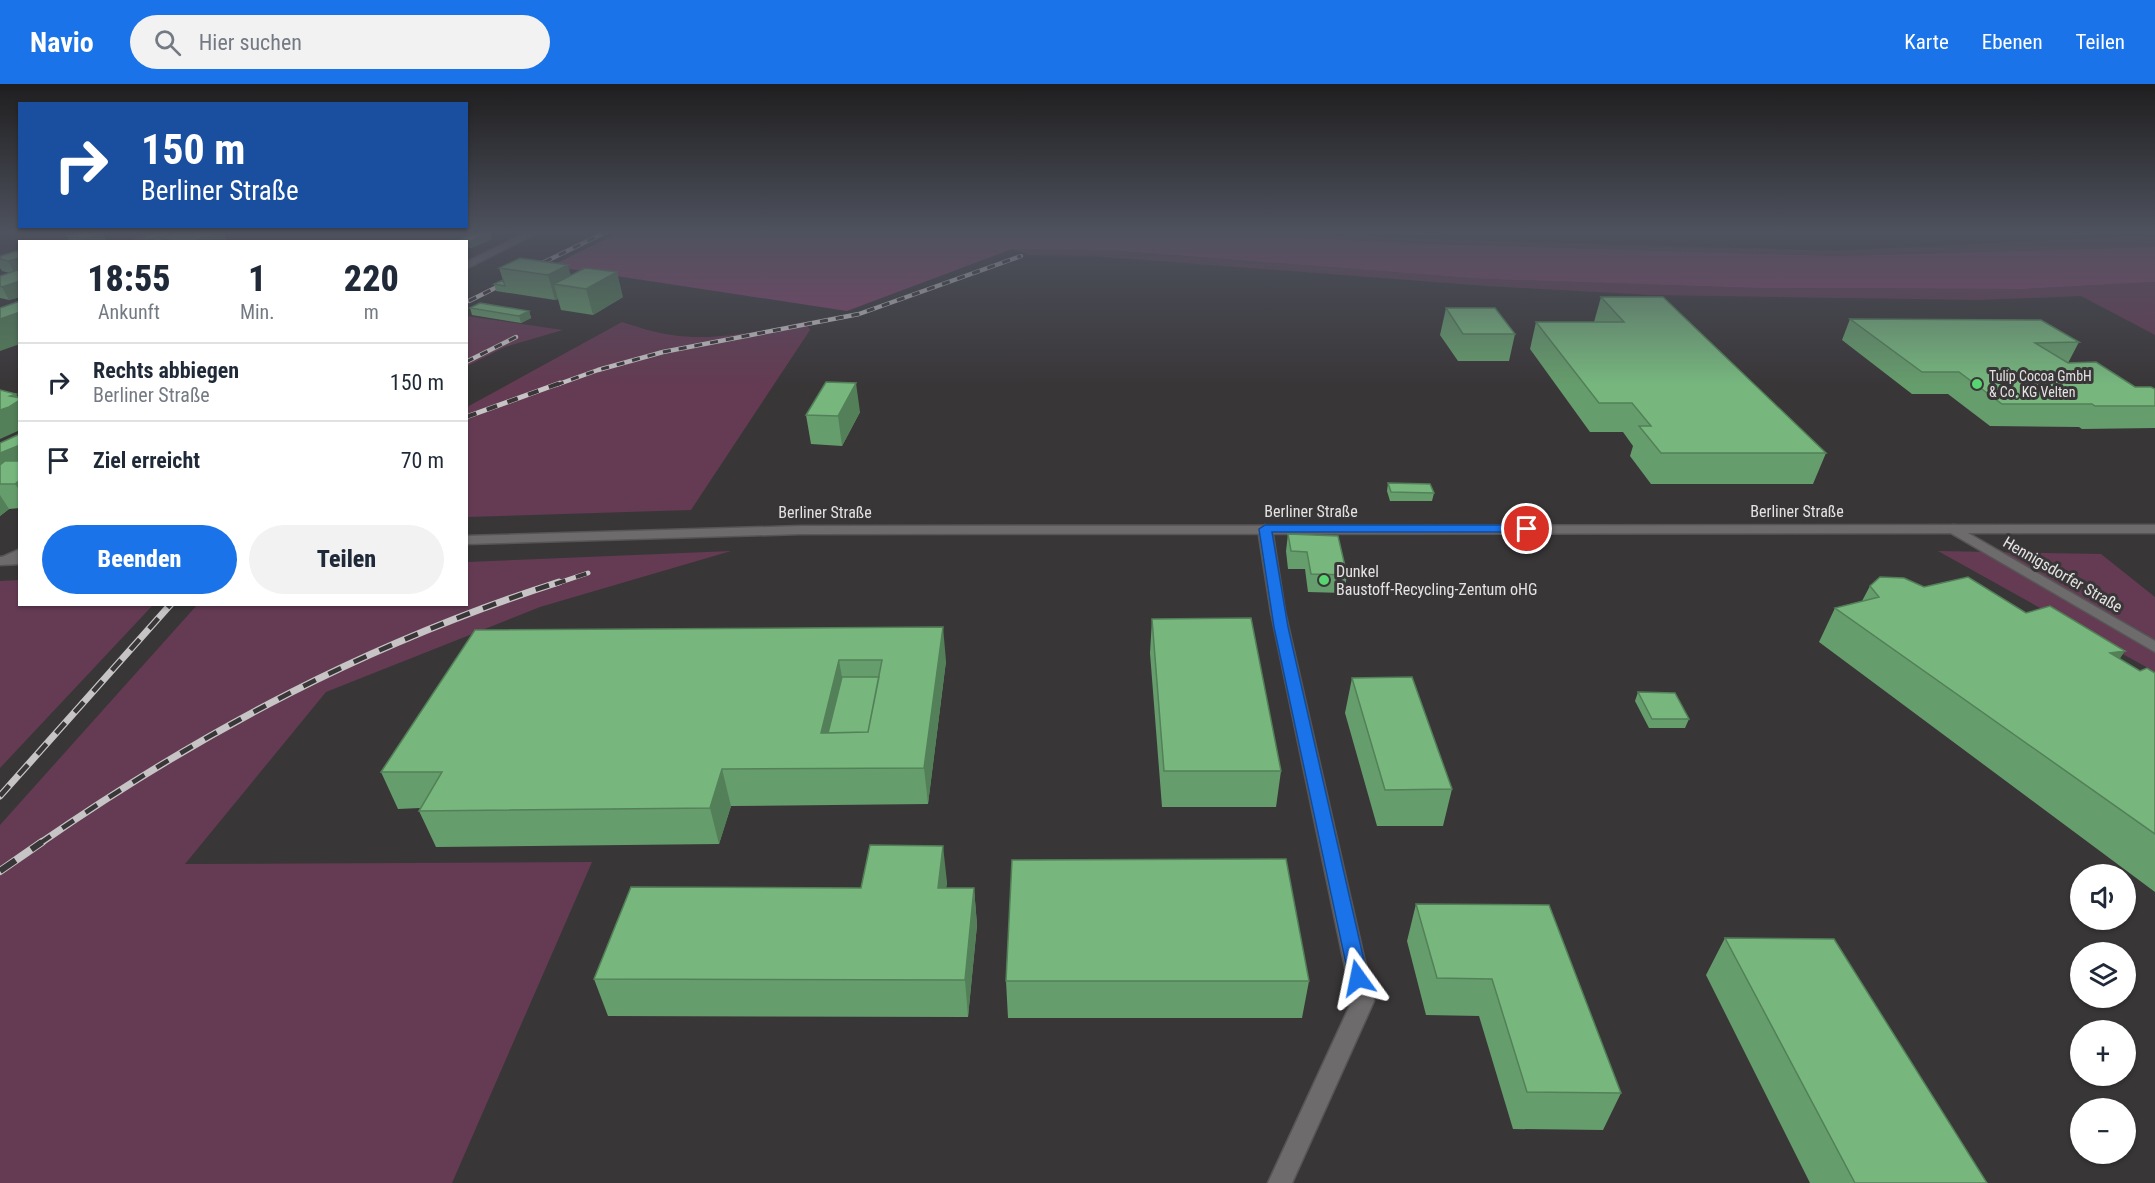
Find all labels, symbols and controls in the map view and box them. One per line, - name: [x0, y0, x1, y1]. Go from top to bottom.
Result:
- search box: [130, 15, 550, 69]
- text: Navio: [30, 26, 94, 59]
- icon: search: [151, 26, 184, 59]
- text: Hier suchen: [199, 30, 302, 55]
- text: Karte: [1904, 30, 1949, 54]
- text: Ebenen: [1982, 30, 2043, 54]
- text: Teilen: [2076, 30, 2125, 54]
- text: 150 m: [141, 125, 246, 174]
- icon: right: [42, 126, 120, 204]
- text: Berliner Straße: [141, 175, 299, 207]
- text: 18:55: [87, 258, 171, 300]
- text: 1: [248, 258, 266, 300]
- text: 220: [344, 258, 399, 300]
- text: Ankunft: [98, 300, 160, 324]
- text: Min.: [240, 300, 275, 324]
- text: m: [364, 300, 379, 324]
- text: Rechts abbiegen: [93, 358, 239, 383]
- icon: right: [42, 366, 75, 399]
- place label: Tulip Cocoa GmbH & Co. KG Velten: [1989, 368, 2092, 400]
- text: 150 m: [390, 370, 444, 395]
- marker: Tulip Cocoa GmbH & Co. KG Velten: [1970, 377, 1984, 391]
- text: Berliner Straße: [93, 383, 210, 407]
- icon: arrive: [42, 444, 75, 477]
- text: Ziel erreicht: [93, 448, 200, 473]
- text: 70 m: [401, 448, 444, 473]
- street label: Berliner Straße: [1264, 502, 1358, 521]
- street label: Berliner Straße: [1750, 502, 1844, 521]
- street label: Berliner Straße: [778, 503, 872, 522]
- pin: [1501, 503, 1552, 554]
- icon: arrive: [1510, 512, 1543, 545]
- button: Beenden: [42, 525, 237, 594]
- button: Teilen: [249, 525, 444, 594]
- street label: Hennigsdorfer Straße: [2000, 533, 2126, 616]
- place label: Dunkel Baustoff-Recycling-Zentum oHG: [1336, 562, 1537, 599]
- marker: Dunkel Baustoff-Recycling-Zentum oHG: [1317, 573, 1331, 587]
- map controls: [2070, 864, 2136, 1164]
- button: sound: [2070, 864, 2136, 930]
- button: layers: [2070, 942, 2136, 1008]
- position arrow: [1326, 946, 1390, 1010]
- button: +: [2070, 1020, 2136, 1086]
- button: −: [2070, 1098, 2136, 1164]

